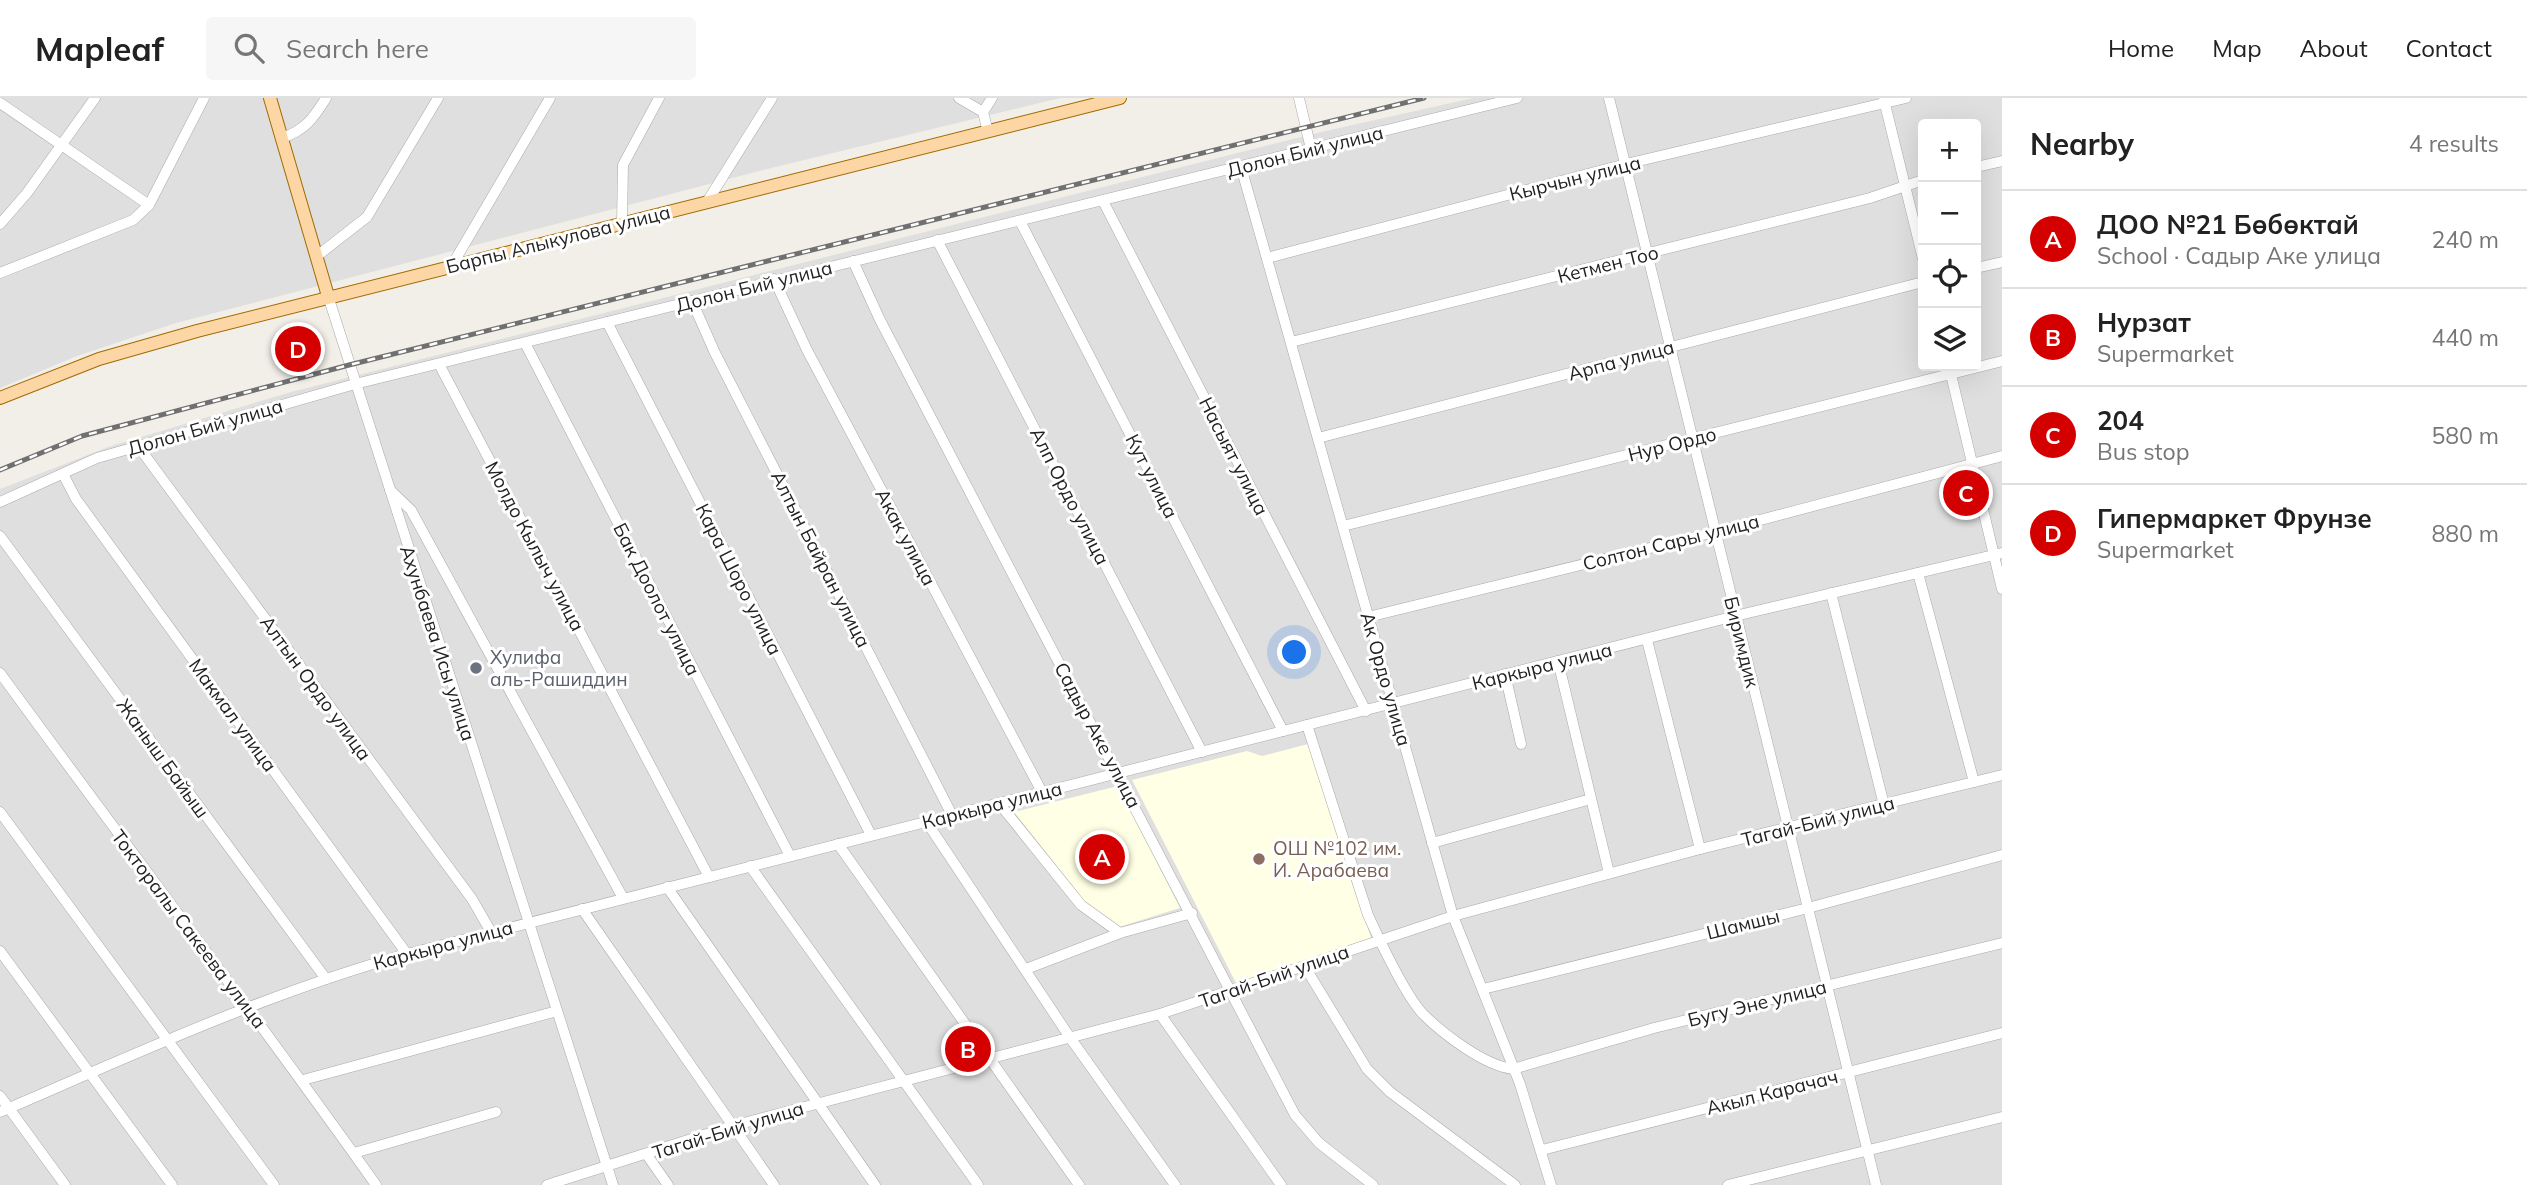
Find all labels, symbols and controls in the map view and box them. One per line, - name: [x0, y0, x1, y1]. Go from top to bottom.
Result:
- search box: [206, 17, 696, 80]
- text: Mapleaf: [35, 28, 164, 69]
- icon: search: [230, 29, 268, 67]
- text: Search here: [286, 32, 429, 65]
- text: Home: [2108, 33, 2174, 63]
- text: Map: [2212, 33, 2262, 63]
- text: About: [2300, 33, 2368, 63]
- text: Contact: [2406, 33, 2492, 63]
- map controls: [1918, 119, 1981, 371]
- button: +: [1918, 119, 1981, 182]
- street label: Долон Бий улица: [1224, 120, 1386, 182]
- text: Nearby: [2030, 125, 2134, 163]
- text: 4 results: [2409, 129, 2499, 158]
- street label: Кырчын улица: [1507, 150, 1643, 206]
- button: −: [1918, 182, 1981, 245]
- street label: Барпы Алыкулова улица: [443, 199, 673, 279]
- text: ДОО №21 Бөбөктай: [2097, 208, 2359, 241]
- text: A: [2044, 225, 2062, 254]
- text: 240 m: [2431, 225, 2499, 254]
- street label: Кетмен Тоо: [1555, 240, 1661, 288]
- text: School · Садыр Аке улица: [2097, 241, 2381, 270]
- button: locate: [1918, 245, 1981, 308]
- street label: Долон Бий улица: [673, 255, 835, 317]
- text: Нурзат: [2097, 306, 2191, 339]
- button: layers: [1918, 308, 1981, 371]
- pin: D: [275, 323, 321, 375]
- text: B: [2045, 323, 2061, 352]
- text: 440 m: [2431, 323, 2499, 352]
- street label: Арпа улица: [1565, 334, 1677, 386]
- text: Supermarket: [2097, 339, 2234, 368]
- street label: Долон Бий улица: [125, 393, 285, 461]
- street label: Насыят улица: [1194, 393, 1274, 519]
- text: 204: [2097, 404, 2144, 437]
- street label: Нур Ордо: [1625, 421, 1719, 467]
- text: C: [2045, 421, 2061, 450]
- text: 580 m: [2431, 421, 2499, 450]
- street label: Алп Ордо улица: [1025, 423, 1115, 569]
- street label: Кут улица: [1121, 430, 1183, 522]
- text: Bus stop: [2097, 437, 2189, 466]
- street label: Молдо Кылыч улица: [480, 457, 590, 635]
- street label: Алтын Байран улица: [766, 467, 876, 651]
- pin: C: [1943, 467, 1989, 519]
- street label: Акак улица: [870, 484, 942, 590]
- street label: Кара Шоро улица: [690, 499, 788, 659]
- text: Гипермаркет Фрунзе: [2097, 502, 2372, 535]
- street label: Солтон Сары улица: [1580, 508, 1762, 576]
- street label: Бак Доолот улица: [608, 519, 706, 679]
- text: D: [2044, 519, 2062, 548]
- text: 880 m: [2431, 519, 2499, 548]
- text: Supermarket: [2097, 535, 2234, 564]
- street label: Ахунбаева Исы улица: [395, 542, 481, 744]
- street label: Биримдик: [1719, 594, 1765, 691]
- street label: Ак Ордо улица: [1355, 609, 1417, 749]
- street label: Алтын Ордо улица: [255, 611, 377, 765]
- your location: [1277, 635, 1311, 669]
- street label: Каркыра улица: [1469, 637, 1615, 695]
- place label: Хулифа аль-Рашиддин: [490, 645, 628, 691]
- street label: Макмал улица: [184, 654, 282, 776]
- street label: Садыр Аке улица: [1049, 658, 1147, 812]
- marker: Хулифа аль-Рашиддин: [468, 660, 484, 676]
- street label: Жаныш Байыш: [112, 694, 214, 822]
- street label: Каркыра улица: [919, 776, 1065, 834]
- street label: Тагай-Бий улица: [1739, 790, 1897, 852]
- street label: Токторалы Сакеева улица: [106, 825, 272, 1033]
- pin: A: [1079, 831, 1125, 883]
- place label: ОШ №102 им. И. Арабаева: [1273, 836, 1401, 882]
- marker: ОШ №102 им. И. Арабаева: [1251, 851, 1267, 867]
- street label: Шамшы: [1704, 903, 1782, 945]
- street label: Каркыра улица: [371, 915, 515, 975]
- street label: Тагай-Бий улица: [1196, 939, 1352, 1013]
- street label: Бугу Эне улица: [1685, 974, 1829, 1032]
- pin: B: [945, 1023, 991, 1075]
- street label: Акыл Карачач: [1704, 1064, 1840, 1120]
- street label: Тагай-Бий улица: [649, 1096, 807, 1164]

